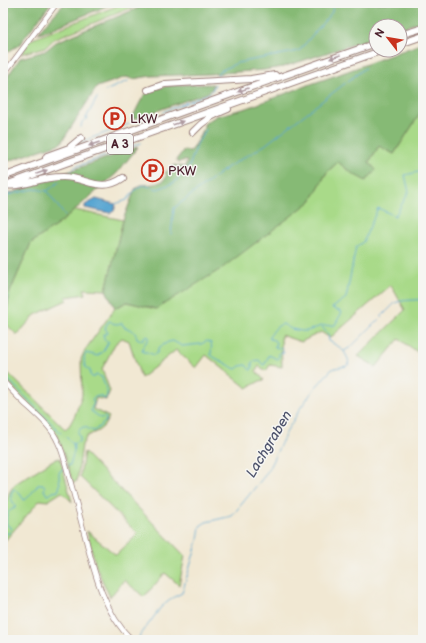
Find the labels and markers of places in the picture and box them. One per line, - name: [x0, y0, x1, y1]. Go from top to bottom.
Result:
- parking icon: LKW: [101, 106, 127, 132]
- place label: LKW: [130, 111, 158, 127]
- parking icon: PKW: [139, 158, 165, 184]
- place label: PKW: [168, 163, 197, 179]

